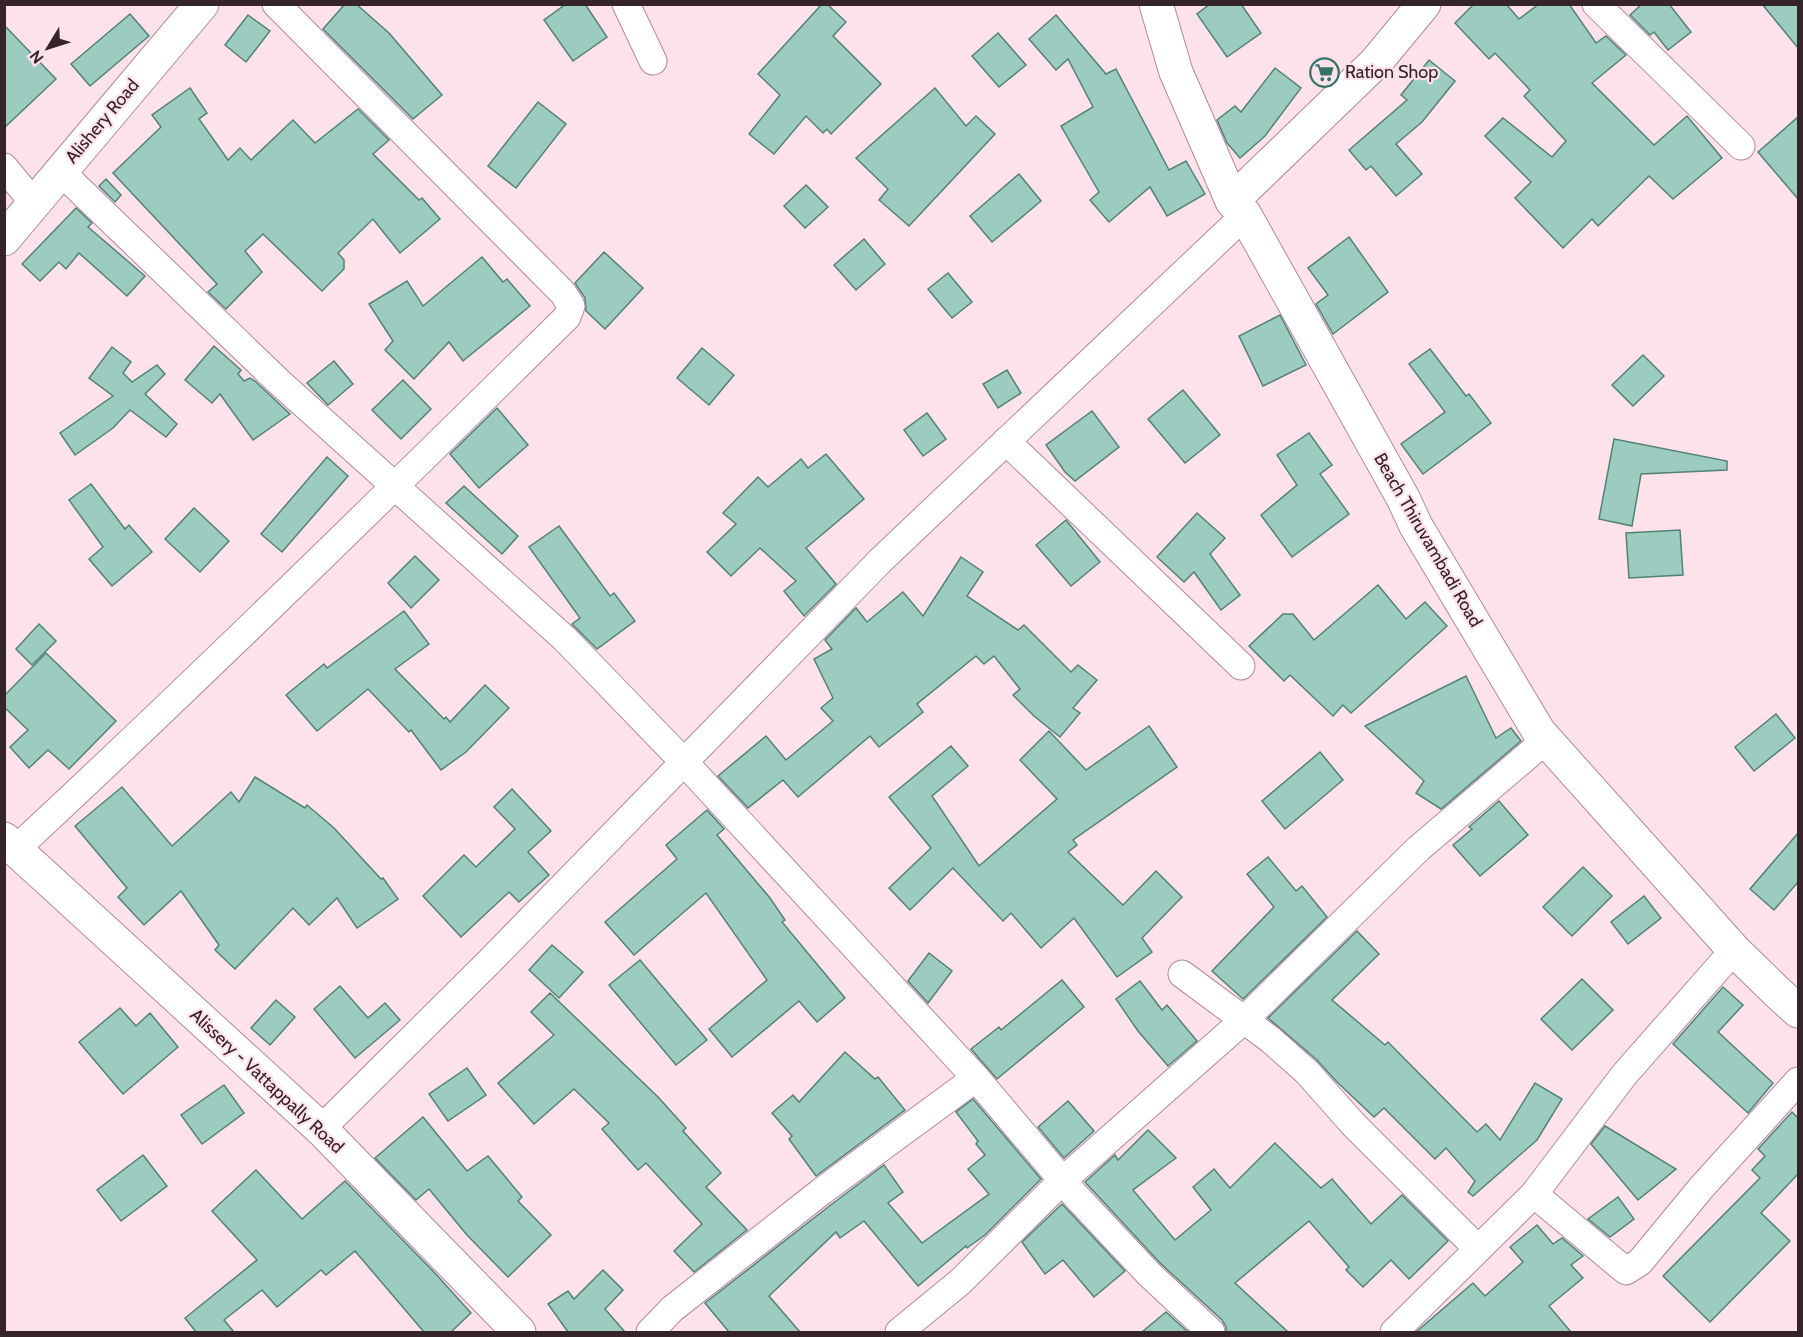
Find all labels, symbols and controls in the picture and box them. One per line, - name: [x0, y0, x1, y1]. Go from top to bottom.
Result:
- north arrow: [18, 18, 78, 78]
- text: N: [26, 47, 48, 67]
- supermarket icon: Ration Shop: [1308, 56, 1340, 88]
- place label: Ration Shop: [1345, 61, 1438, 83]
- street label: Alishery Road: [60, 74, 144, 168]
- street label: Beach Thiruvambadi Road: [1369, 449, 1487, 631]
- street label: Alissery - Vattappally Road: [185, 1004, 349, 1158]

